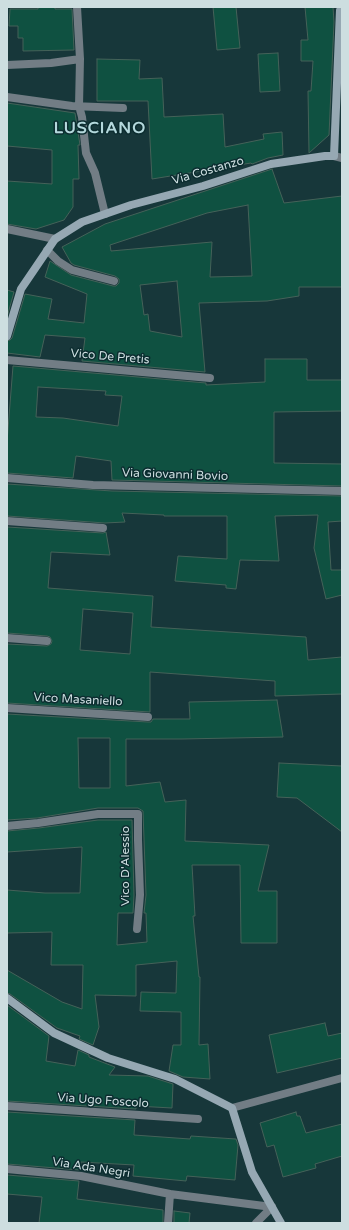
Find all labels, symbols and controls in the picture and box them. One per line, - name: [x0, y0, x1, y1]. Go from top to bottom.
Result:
- district label: LUSCIANO: [54, 119, 146, 139]
- street label: Via Costanzo: [170, 154, 246, 188]
- street label: Vico De Pretis: [70, 346, 150, 368]
- street label: Via Giovanni Bovio: [122, 466, 228, 484]
- street label: Vico Masaniello: [33, 690, 123, 710]
- street label: Vico D'Alessio: [119, 826, 133, 906]
- street label: Via Ugo Foscolo: [57, 1091, 149, 1111]
- street label: Via Ada Negri: [51, 1155, 131, 1181]

